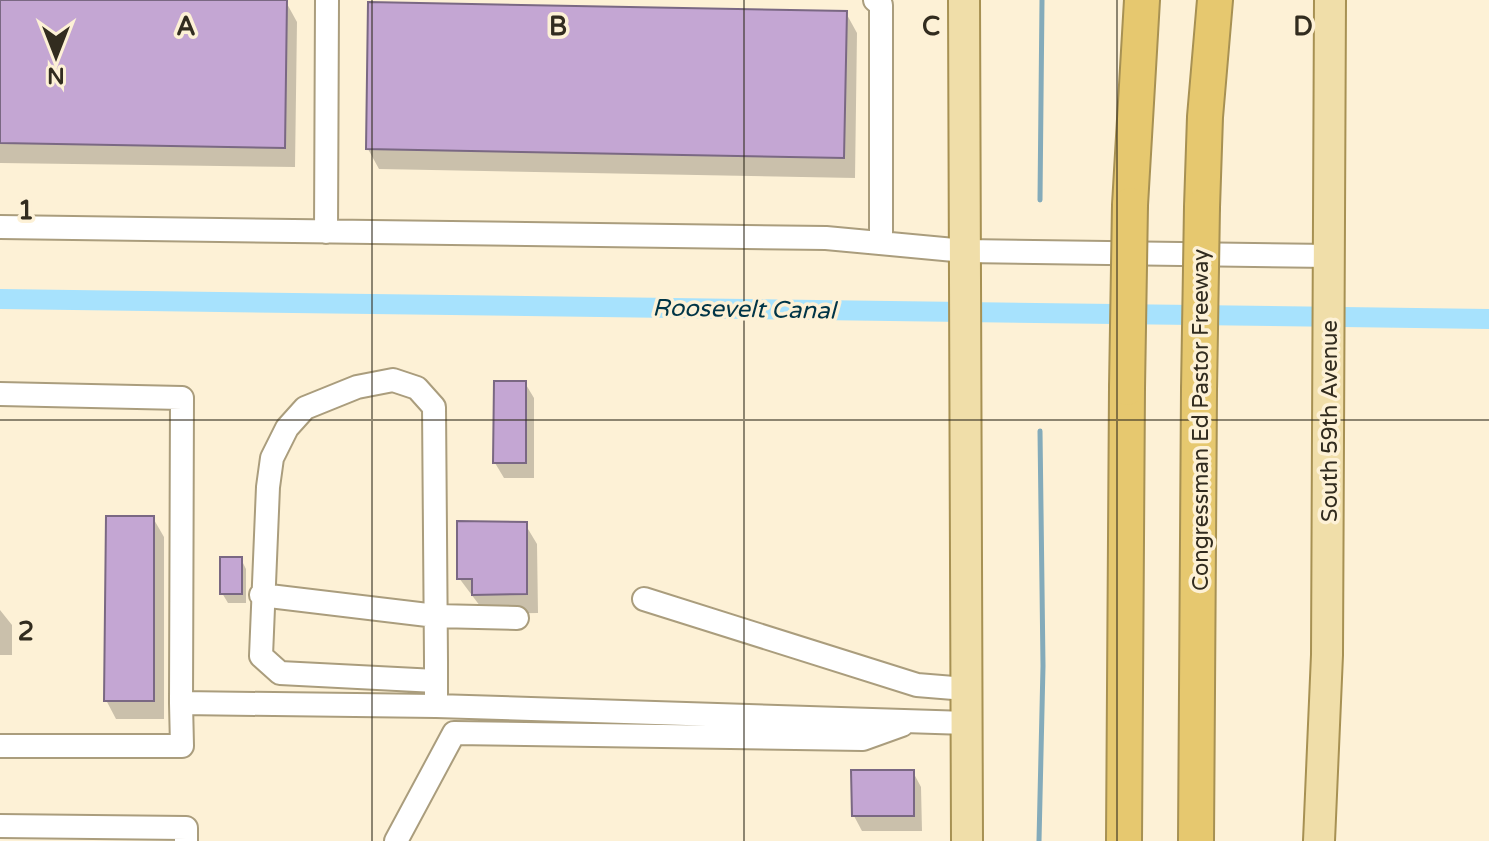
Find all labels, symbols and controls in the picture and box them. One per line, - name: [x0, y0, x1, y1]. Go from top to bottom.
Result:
- text: A: [176, 11, 196, 42]
- text: B: [549, 11, 567, 42]
- text: C: [922, 11, 940, 42]
- text: D: [1293, 11, 1313, 42]
- north arrow: [16, 16, 96, 96]
- text: N: [47, 62, 65, 88]
- text: 1: [18, 195, 34, 226]
- street label: Congressman Ed Pastor Freeway: [1188, 249, 1214, 591]
- water label: Roosevelt Canal: [652, 293, 839, 326]
- street label: South 59th Avenue: [1317, 320, 1343, 522]
- text: 2: [18, 616, 34, 647]

